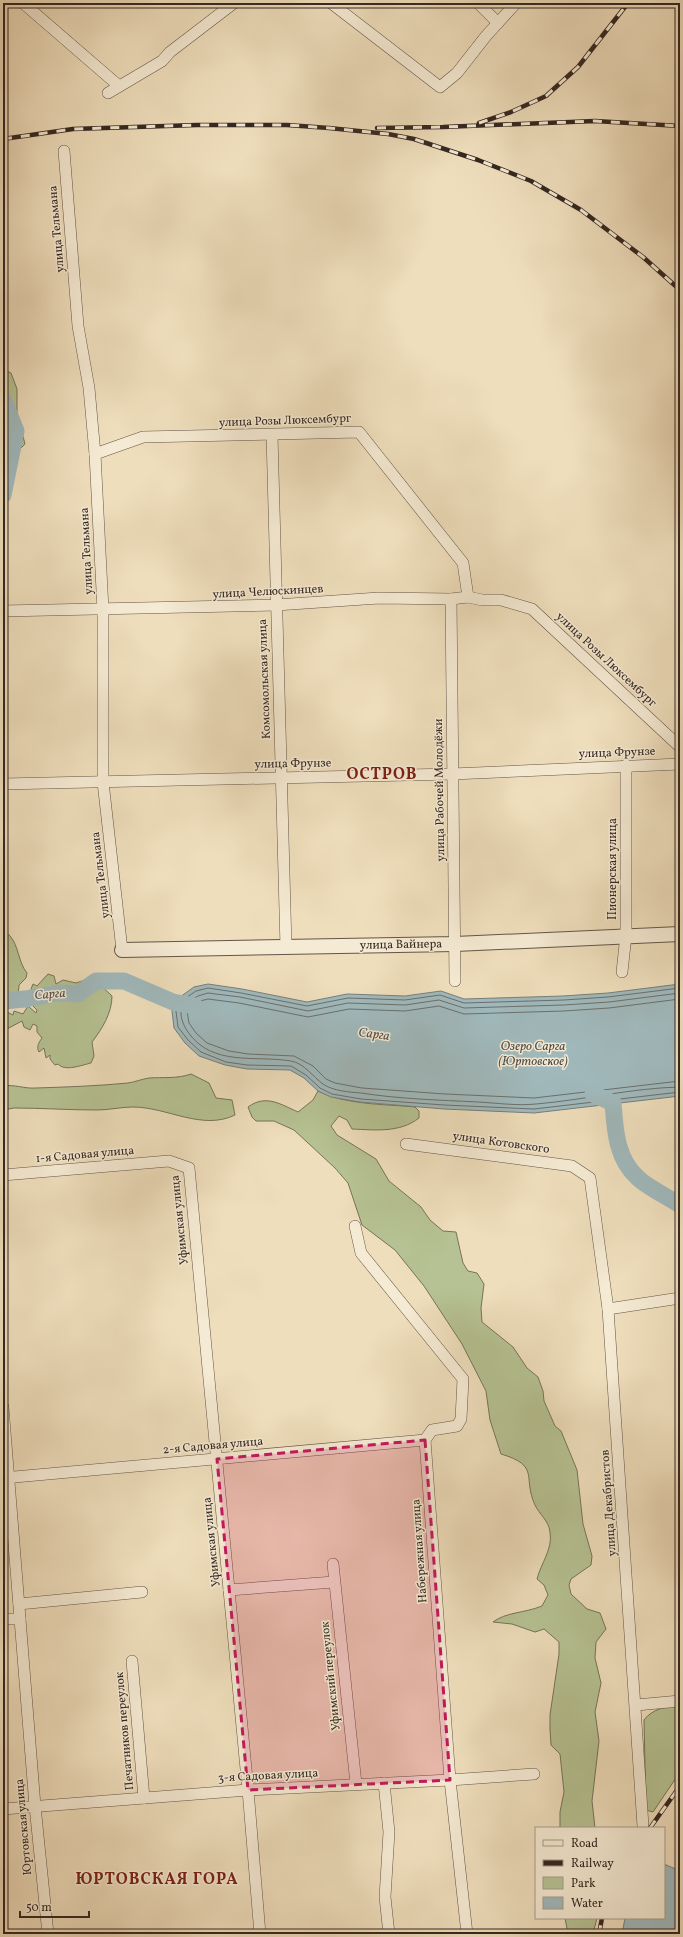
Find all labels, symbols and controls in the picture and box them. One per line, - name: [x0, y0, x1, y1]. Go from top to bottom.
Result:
- street label: улица Тельмана: [45, 185, 69, 273]
- street label: улица Розы Люксембург: [219, 411, 352, 431]
- street label: улица Тельмана: [77, 507, 97, 595]
- street label: улица Челюскинцев: [212, 581, 324, 603]
- street label: улица Розы Люксембург: [552, 609, 660, 712]
- street label: Комсомольская улица: [255, 619, 275, 739]
- street label: улица Рабочей Молодёжи: [431, 718, 449, 862]
- street label: улица Фрунзе: [578, 744, 656, 762]
- street label: улица Фрунзе: [254, 755, 332, 773]
- district label: ОСТРОВ: [346, 764, 418, 786]
- street label: Пионерская улица: [605, 818, 621, 920]
- street label: улица Тельмана: [88, 831, 114, 919]
- street label: улица Вайнера: [360, 936, 442, 954]
- water label: Сарга: [34, 985, 66, 1005]
- water label: Сарга: [357, 1024, 391, 1046]
- water label: Озеро Сарга (Юртовское): [498, 1038, 568, 1071]
- street label: улица Котовского: [451, 1128, 551, 1158]
- street label: 1-я Садовая улица: [35, 1143, 135, 1167]
- street label: Уфимская улица: [167, 1174, 193, 1266]
- street label: 2-я Садовая улица: [162, 1434, 264, 1458]
- street label: улица Декабристов: [597, 1449, 621, 1557]
- street label: Уфимская улица: [199, 1496, 225, 1588]
- street label: Набережная улица: [408, 1498, 432, 1604]
- street label: Уфимский переулок: [317, 1620, 345, 1732]
- street label: Печатников переулок: [112, 1671, 138, 1791]
- street label: 3-я Садовая улица: [217, 1765, 319, 1787]
- street label: Юртовская улица: [12, 1778, 36, 1876]
- legend: [535, 1827, 665, 1919]
- text: Road: [571, 1836, 598, 1852]
- text: Railway: [571, 1856, 614, 1872]
- district label: ЮРТОВСКАЯ ГОРА: [75, 1869, 239, 1891]
- text: Park: [571, 1876, 596, 1892]
- scale bar: [20, 1893, 89, 1919]
- text: Water: [571, 1896, 603, 1912]
- text: 50 m: [26, 1900, 52, 1916]

